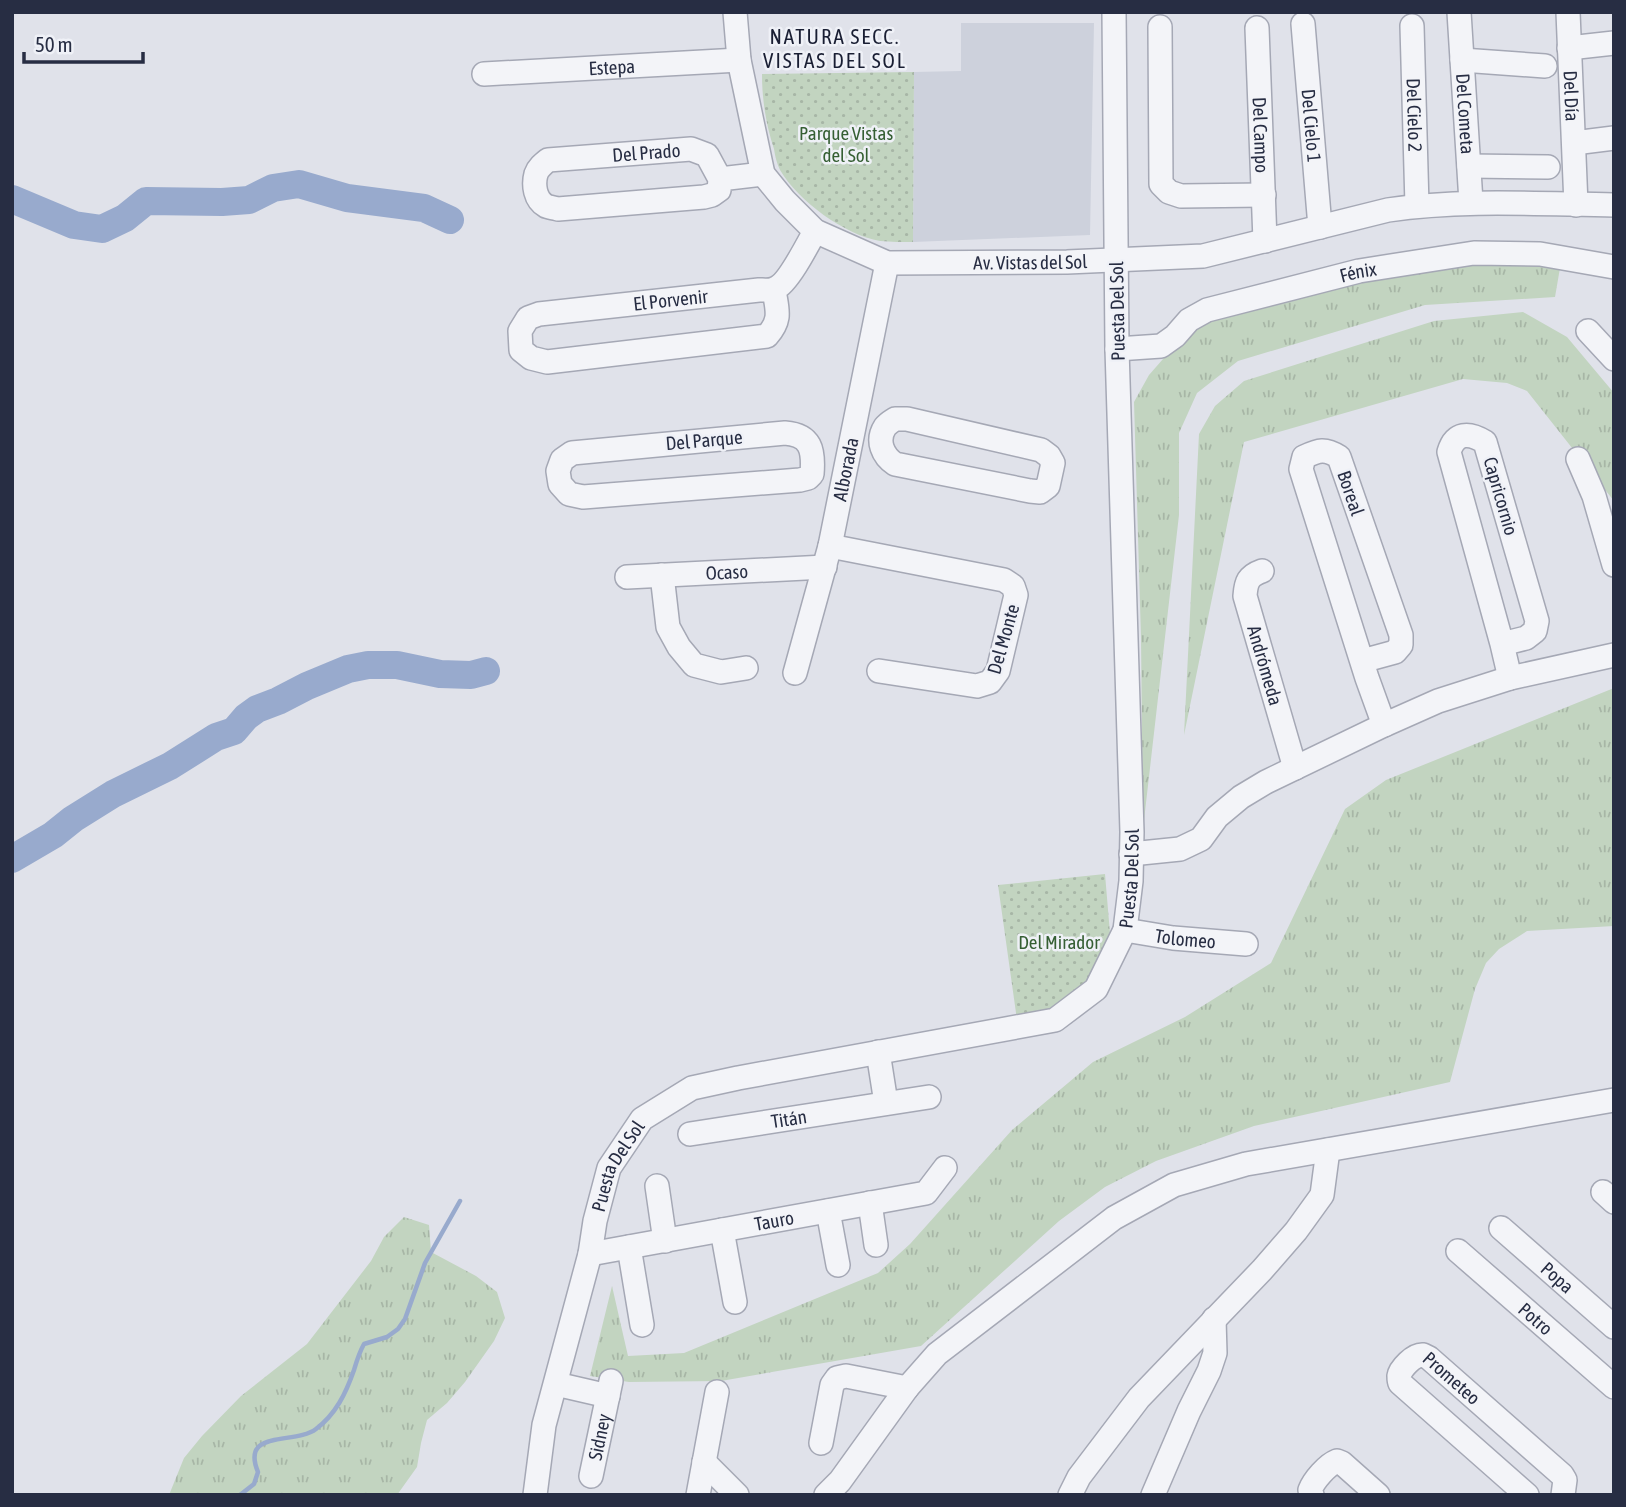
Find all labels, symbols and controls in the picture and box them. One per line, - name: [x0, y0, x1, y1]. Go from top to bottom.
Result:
- scale bar: [24, 21, 144, 65]
- district label: NATURA SECC. VISTAS DEL SOL: [763, 24, 907, 72]
- text: 50 m: [35, 32, 73, 56]
- street label: Estepa: [588, 55, 636, 79]
- street label: Del Día: [1559, 70, 1584, 122]
- street label: Del Cometa: [1452, 73, 1479, 155]
- street label: Del Cielo 2: [1402, 78, 1426, 152]
- street label: Del Cielo 1: [1297, 88, 1326, 163]
- street label: Del Campo: [1249, 97, 1273, 173]
- park label: Parque Vistas del Sol: [799, 122, 893, 166]
- street label: Del Prado: [611, 139, 681, 166]
- street label: Av. Vistas del Sol: [973, 250, 1088, 274]
- street label: Fénix: [1337, 257, 1378, 287]
- street label: Puesta Del Sol: [1105, 261, 1129, 361]
- street label: El Porvenir: [632, 285, 709, 315]
- street label: Del Parque: [665, 426, 743, 454]
- street label: Alborada: [828, 436, 863, 503]
- street label: Capricornio: [1479, 454, 1523, 538]
- street label: Boreal: [1333, 468, 1369, 518]
- street label: Ocaso: [705, 560, 749, 584]
- street label: Del Monte: [983, 602, 1023, 676]
- street label: Andrómeda: [1243, 623, 1287, 708]
- street label: Puesta Del Sol: [1114, 828, 1143, 929]
- street label: Tolomeo: [1153, 924, 1217, 952]
- park label: Del Mirador: [1018, 931, 1100, 953]
- street label: Titán: [769, 1105, 808, 1132]
- street label: Puesta Del Sol: [587, 1116, 649, 1214]
- street label: Tauro: [753, 1206, 795, 1235]
- street label: Popa: [1537, 1257, 1578, 1298]
- street label: Potro: [1514, 1298, 1557, 1340]
- street label: Prometeo: [1419, 1347, 1485, 1409]
- street label: Sidney: [584, 1411, 615, 1462]

